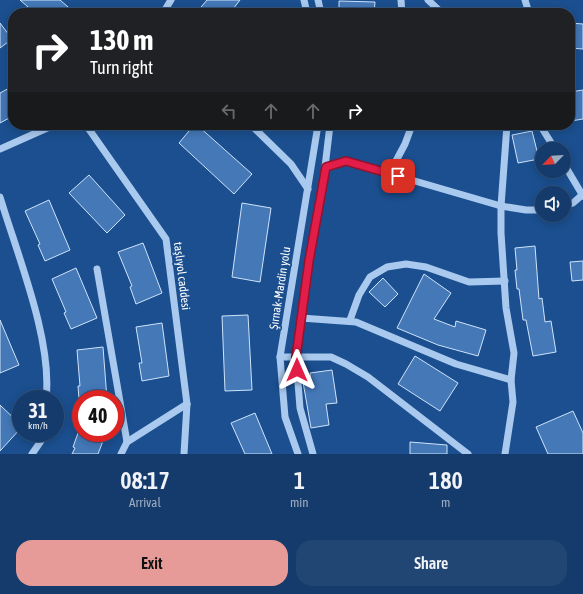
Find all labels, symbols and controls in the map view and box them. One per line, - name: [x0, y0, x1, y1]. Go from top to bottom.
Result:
- icon: right: [24, 24, 76, 76]
- text: 130 m: [90, 24, 153, 56]
- text: Turn right: [90, 57, 153, 78]
- icon: left: [218, 100, 240, 122]
- icon: ahead: [260, 100, 282, 122]
- icon: ahead: [302, 100, 324, 122]
- icon: right: [344, 100, 366, 122]
- north arrow: [535, 142, 571, 178]
- map controls: [535, 142, 571, 222]
- pin: [381, 159, 415, 193]
- icon: arrive: [387, 165, 409, 187]
- button: sound: [535, 186, 571, 222]
- street label: taşlıyol caddesi: [171, 241, 193, 311]
- street label: Şırnak-Mardin yolu: [267, 245, 293, 330]
- position arrow: [276, 349, 318, 391]
- speed limit sign: 40: [72, 390, 124, 442]
- text: 31: [29, 399, 47, 422]
- text: km/h: [28, 420, 48, 431]
- text: 08:17: [120, 467, 170, 494]
- text: 1: [294, 467, 305, 494]
- text: 180: [429, 467, 463, 494]
- text: Arrival: [129, 495, 161, 510]
- text: min: [290, 495, 309, 510]
- text: m: [441, 495, 450, 510]
- button: Exit: [16, 540, 288, 586]
- button: Share: [296, 540, 567, 586]

